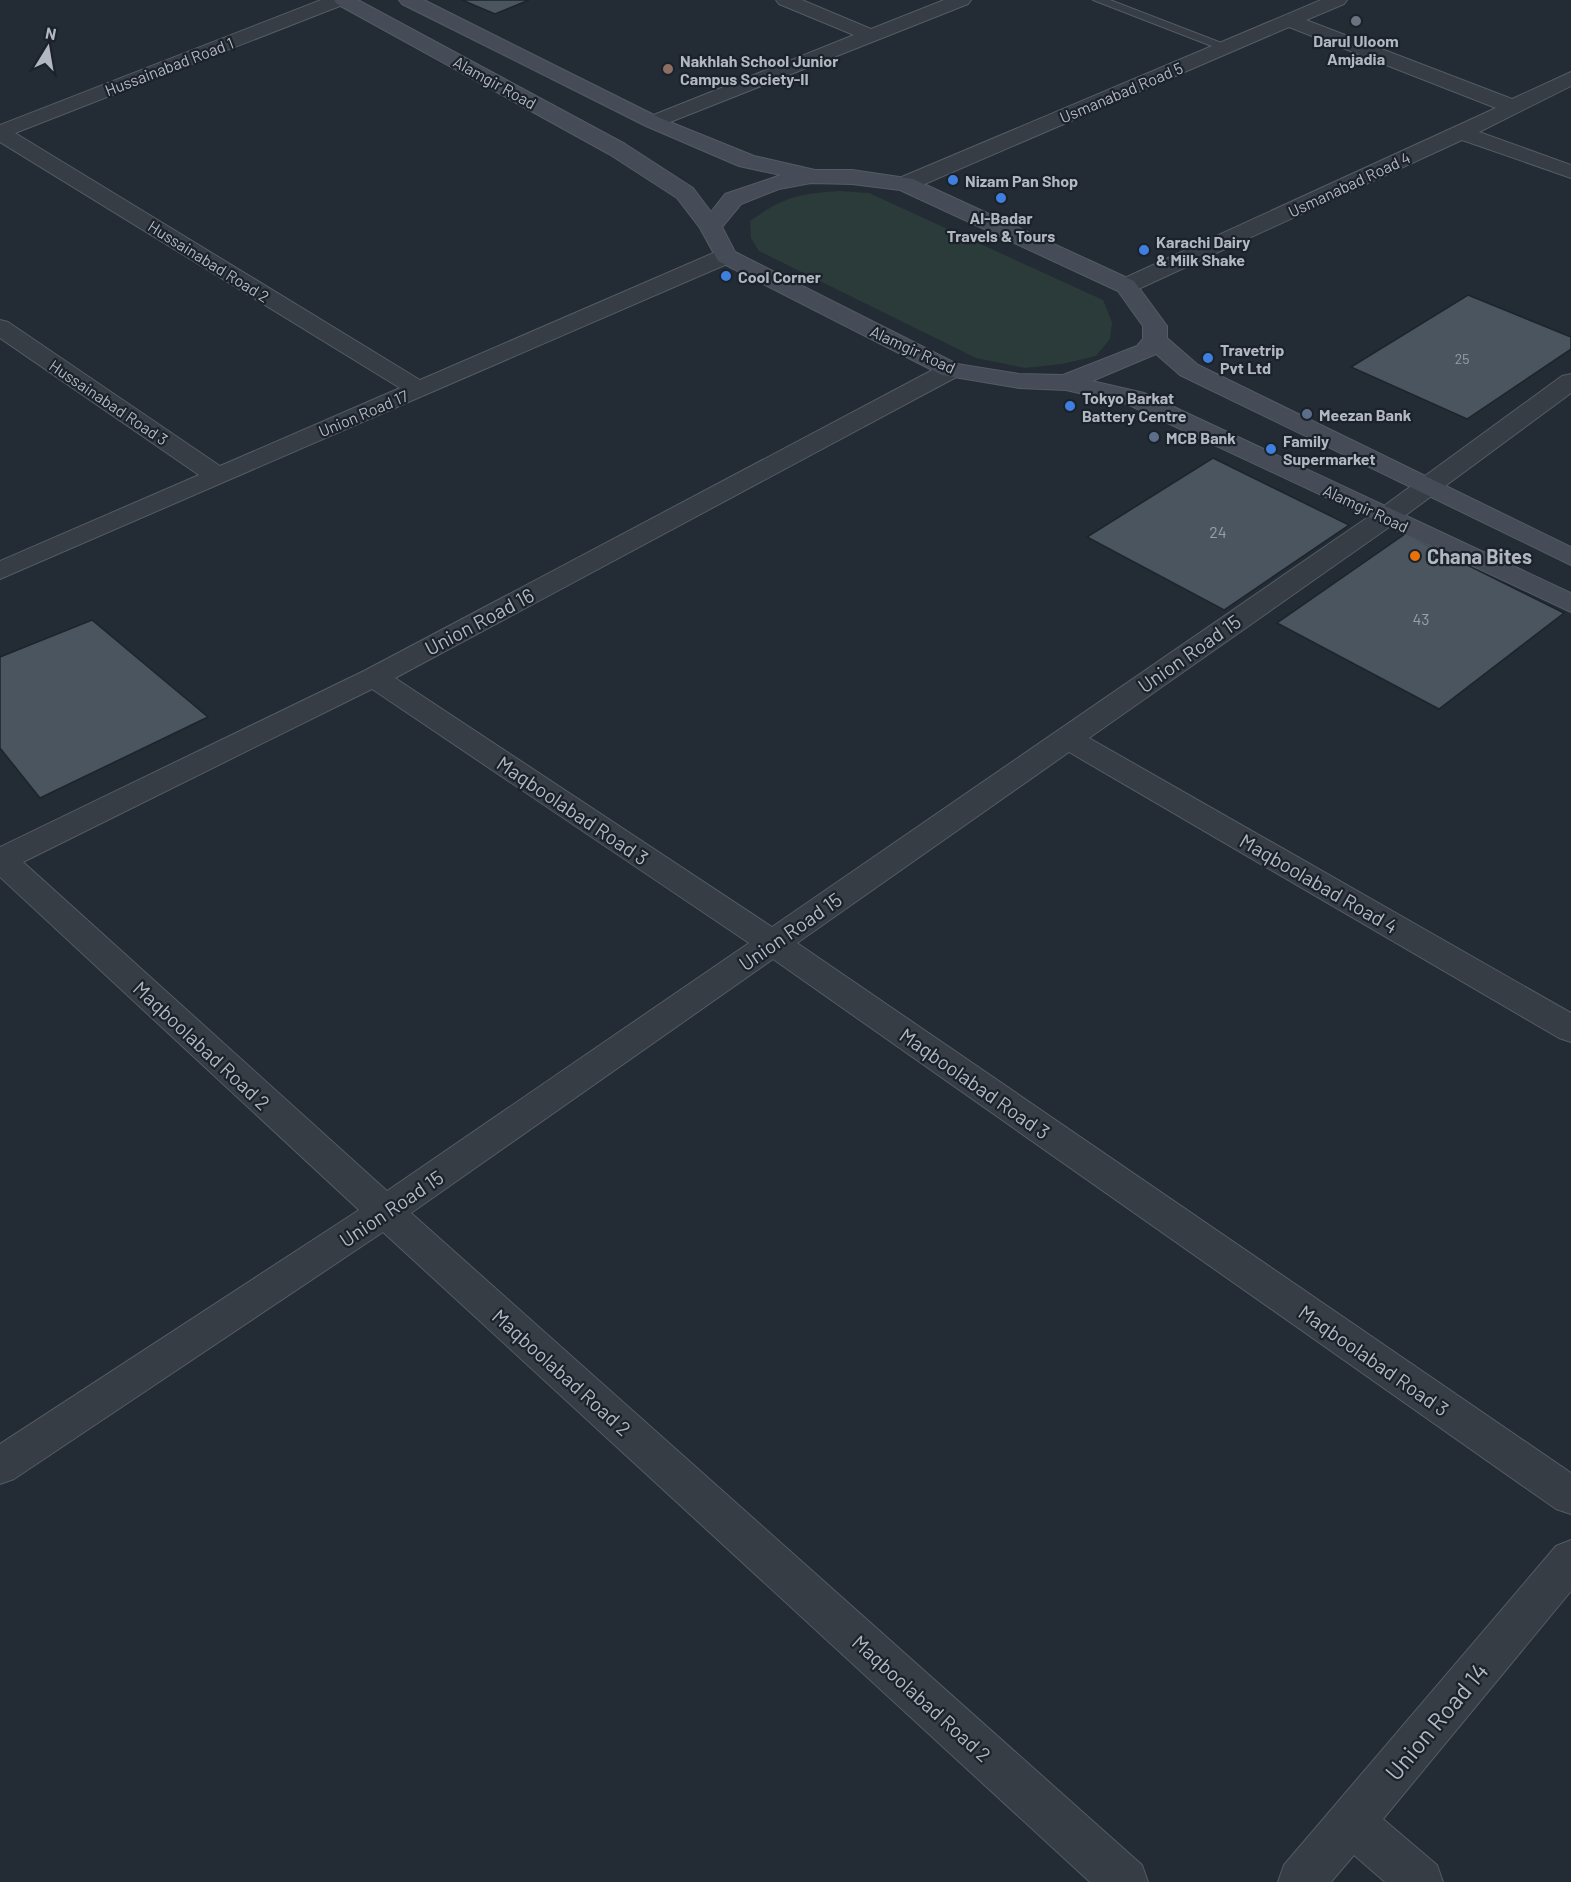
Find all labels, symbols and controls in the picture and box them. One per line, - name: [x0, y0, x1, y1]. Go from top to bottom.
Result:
- marker: Darul Uloom Amjadia: [1349, 14, 1363, 28]
- north arrow: [18, 18, 78, 78]
- text: N: [44, 22, 58, 43]
- place label: Darul Uloom Amjadia: [1313, 31, 1399, 68]
- street label: Hussainabad Road 1: [102, 33, 236, 99]
- street label: Alamgir Road: [450, 51, 540, 113]
- place label: Nakhlah School Junior Campus Society-II: [680, 51, 838, 88]
- street label: Usmanabad Road 5: [1057, 57, 1185, 127]
- marker: Nakhlah School Junior Campus Society-II: [661, 62, 675, 76]
- street label: Usmanabad Road 4: [1285, 147, 1413, 221]
- place label: Nizam Pan Shop: [965, 171, 1078, 190]
- marker: Nizam Pan Shop: [946, 173, 960, 187]
- marker: Al-Badar Travels & Tours: [994, 191, 1008, 205]
- place label: Al-Badar Travels & Tours: [947, 208, 1055, 245]
- street label: Hussainabad Road 2: [145, 216, 273, 306]
- place label: Karachi Dairy & Milk Shake: [1156, 232, 1250, 269]
- marker: Karachi Dairy & Milk Shake: [1137, 243, 1151, 257]
- place label: Cool Corner: [738, 267, 821, 286]
- marker: Cool Corner: [719, 269, 733, 283]
- street label: Alamgir Road: [867, 321, 959, 377]
- place label: Travetrip Pvt Ltd: [1220, 340, 1284, 377]
- house number: 25: [1455, 350, 1469, 367]
- marker: Travetrip Pvt Ltd: [1201, 351, 1215, 365]
- street label: Hussainabad Road 3: [46, 355, 172, 449]
- street label: Union Road 17: [315, 385, 411, 440]
- place label: Tokyo Barkat Battery Centre: [1082, 388, 1187, 425]
- marker: Tokyo Barkat Battery Centre: [1063, 399, 1077, 413]
- place label: Meezan Bank: [1319, 405, 1412, 424]
- marker: Meezan Bank: [1300, 407, 1314, 421]
- place label: MCB Bank: [1166, 428, 1236, 447]
- marker: MCB Bank: [1147, 430, 1161, 444]
- place label: Family Supermarket: [1283, 431, 1376, 468]
- marker: Family Supermarket: [1264, 442, 1278, 456]
- street label: Alamgir Road: [1320, 480, 1412, 536]
- house number: 24: [1209, 522, 1227, 541]
- place label: Chana Bites: [1427, 544, 1532, 568]
- marker: Chana Bites: [1408, 549, 1422, 563]
- street label: Union Road 16: [420, 582, 538, 660]
- street label: Union Road 15: [1133, 609, 1245, 697]
- house number: 43: [1412, 609, 1430, 628]
- street label: Maqboolabad Road 3: [493, 750, 653, 870]
- street label: Maqboolabad Road 4: [1236, 828, 1402, 938]
- street label: Union Road 15: [734, 887, 846, 975]
- street label: Maqboolabad Road 2: [129, 976, 275, 1114]
- street label: Maqboolabad Road 3: [895, 1022, 1055, 1144]
- street label: Union Road 15: [335, 1164, 447, 1252]
- street label: Maqboolabad Road 3: [1294, 1299, 1454, 1421]
- street label: Maqboolabad Road 2: [488, 1304, 636, 1440]
- street label: Maqboolabad Road 2: [848, 1630, 996, 1766]
- street label: Union Road 14: [1378, 1656, 1494, 1786]

